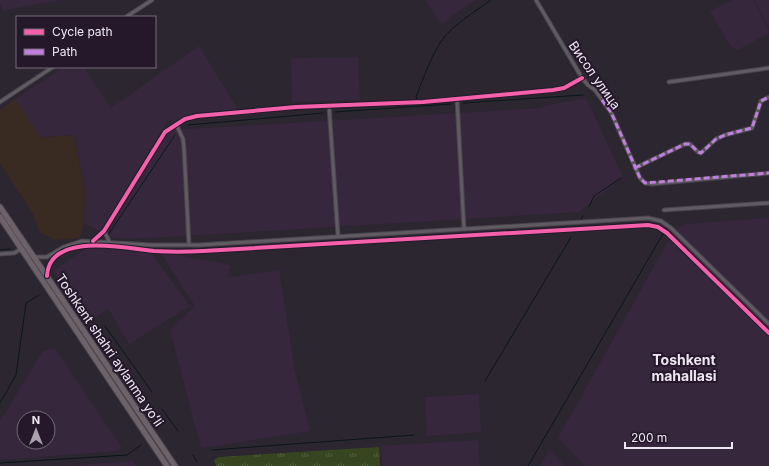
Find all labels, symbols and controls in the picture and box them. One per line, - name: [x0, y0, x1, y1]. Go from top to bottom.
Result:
- legend: [16, 16, 156, 68]
- text: Cycle path: [52, 24, 113, 39]
- street label: Висол улица: [566, 38, 624, 112]
- text: Path: [52, 44, 77, 59]
- street label: Toshkent shahri aylanma yoʻli: [53, 271, 167, 429]
- district label: Toshkent mahallasi: [651, 351, 717, 384]
- north arrow: [16, 410, 56, 450]
- text: N: [32, 413, 40, 427]
- scale bar: [625, 424, 732, 450]
- text: 200 m: [631, 430, 667, 445]

